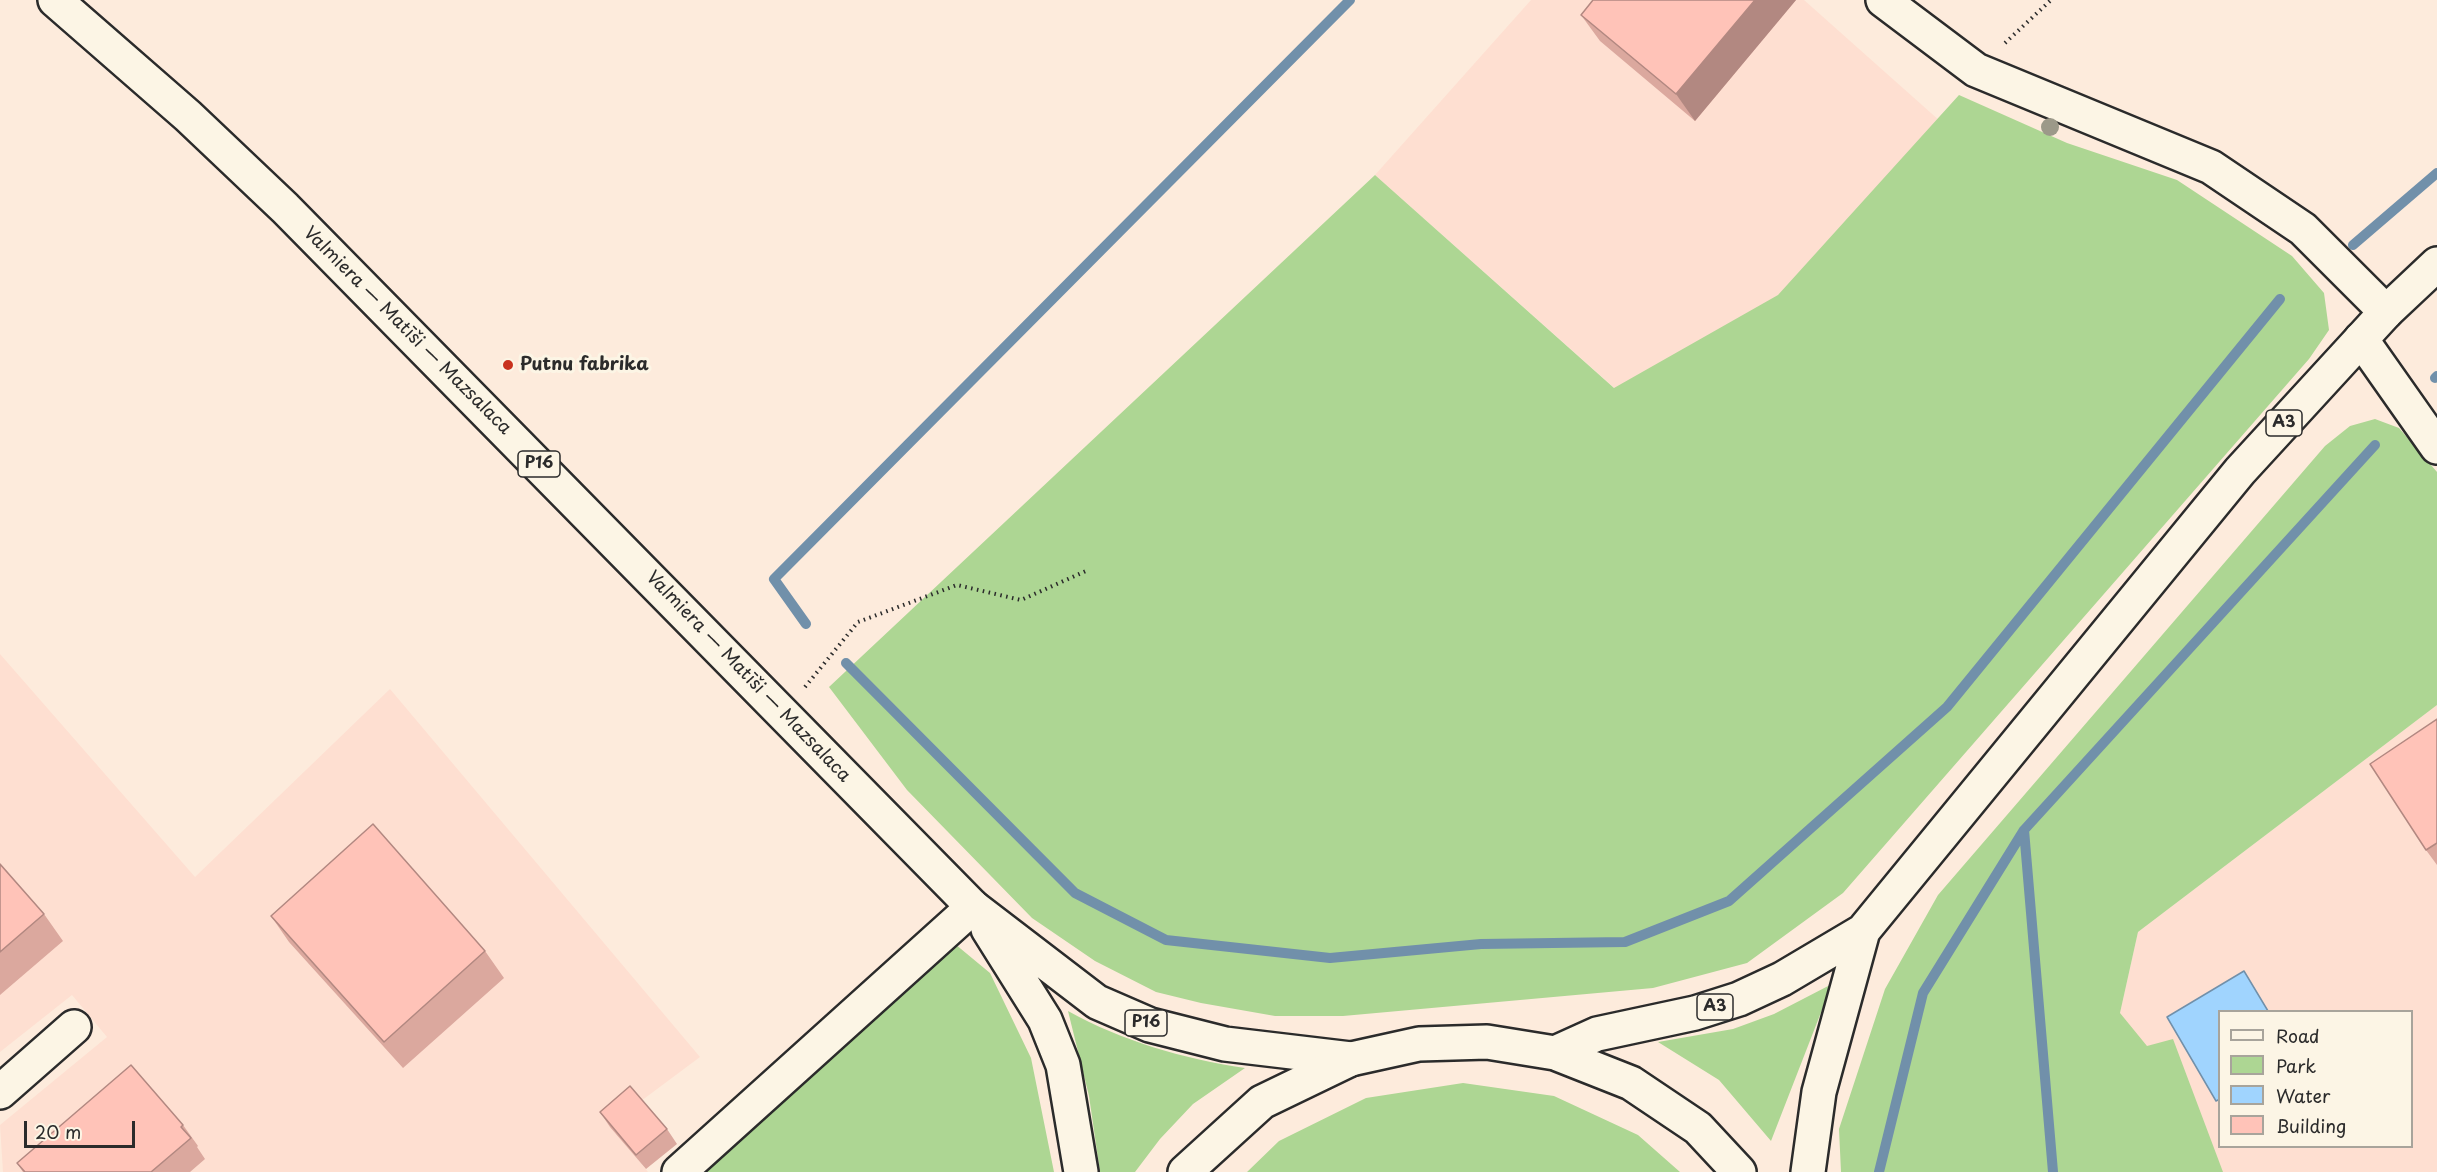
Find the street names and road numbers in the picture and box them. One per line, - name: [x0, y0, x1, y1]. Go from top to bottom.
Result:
- street label: Valmiera — Matīši — Mazsalaca: [299, 223, 515, 439]
- road number: A3: [2266, 410, 2302, 436]
- road number: P16: [518, 451, 560, 477]
- street label: Valmiera — Matīši — Mazsalaca: [641, 567, 855, 787]
- road number: A3: [1697, 994, 1733, 1020]
- road number: P16: [1125, 1010, 1167, 1036]

